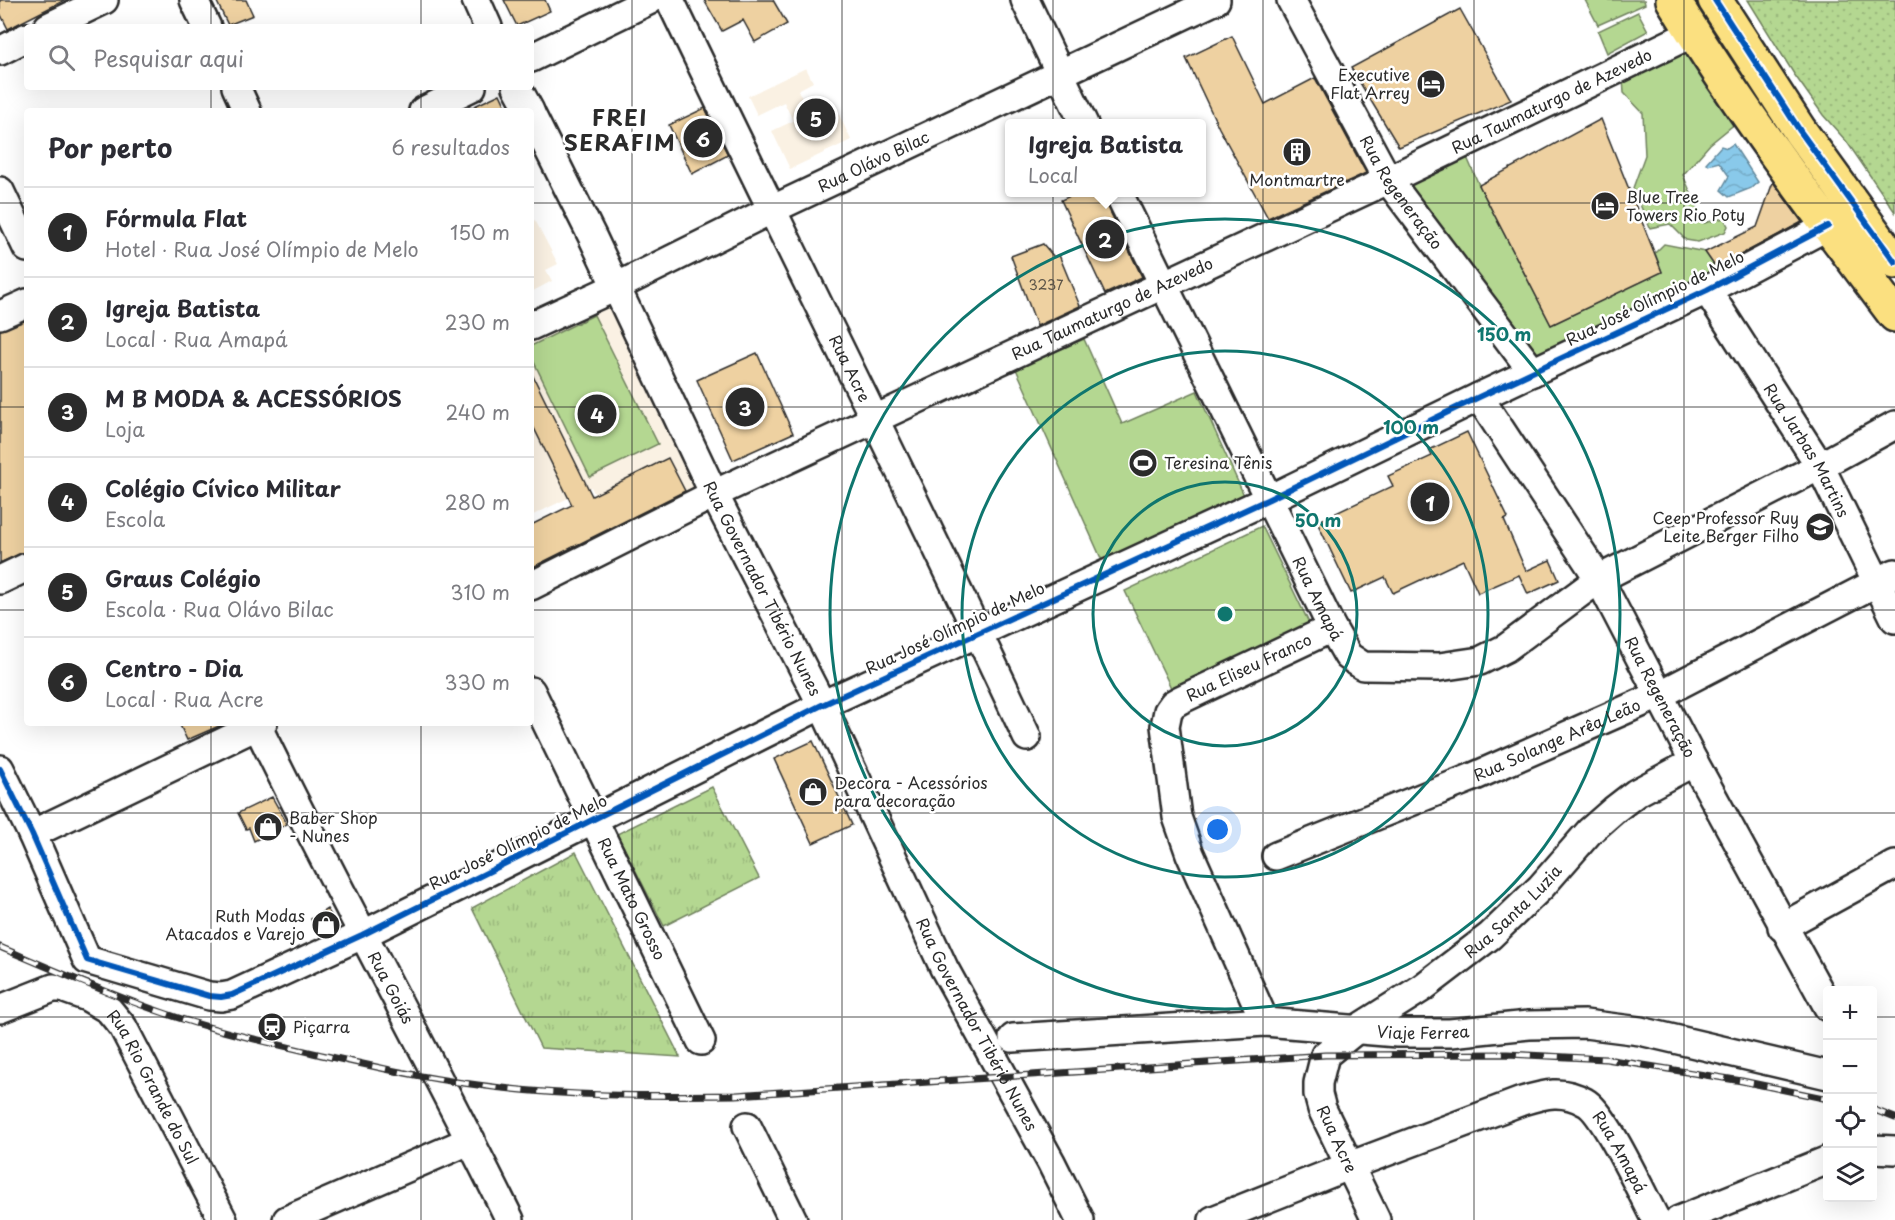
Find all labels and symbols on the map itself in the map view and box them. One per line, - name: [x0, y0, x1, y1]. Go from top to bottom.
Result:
- street label: Rua Taumaturgo de Azevedo: [1447, 42, 1656, 159]
- place label: Executive Flat Arrey: [1330, 62, 1410, 104]
- hotel icon: Executive Flat Arrey: [1415, 68, 1447, 100]
- pin: 5: [796, 96, 836, 140]
- district label: FREI SERAFIM: [564, 100, 676, 158]
- pin: 6: [684, 116, 722, 160]
- street label: Rua Olávo Bilac: [813, 124, 933, 197]
- street label: Rua Regeneração: [1355, 130, 1449, 254]
- building icon: Montmartre: [1281, 136, 1313, 168]
- place label: Montmartre: [1249, 167, 1345, 191]
- place label: Blue Tree Towers Rio Poty: [1626, 184, 1745, 226]
- hotel icon: Blue Tree Towers Rio Poty: [1589, 190, 1621, 222]
- pin: 2: [1086, 216, 1124, 262]
- street label: Rua José Olímpio de Melo: [1561, 243, 1748, 351]
- street label: Rua Taumaturgo de Azevedo: [1007, 250, 1216, 365]
- house number: 3237: [1028, 274, 1064, 295]
- text: 150 m: [1477, 320, 1531, 347]
- street label: Rua Acre: [824, 330, 877, 406]
- street label: Rua Jarbas Martins: [1759, 378, 1856, 521]
- pin: 3: [726, 384, 764, 430]
- pin: 4: [578, 392, 616, 436]
- text: 100 m: [1383, 413, 1439, 440]
- sports icon: Teresina Tênis: [1127, 447, 1159, 479]
- place label: Teresina Tênis: [1164, 450, 1272, 474]
- street label: Rua Governador Tibério Nunes: [698, 477, 828, 700]
- pin: 1: [1410, 480, 1450, 524]
- place label: Ceep Professor Ruy Leite Berger Filho: [1653, 505, 1799, 547]
- text: 50 m: [1295, 506, 1341, 533]
- school or university icon: Ceep Professor Ruy Leite Berger Filho: [1804, 511, 1836, 543]
- street label: Rua Amapá: [1288, 552, 1350, 645]
- street label: Rua José Olímpio de Melo: [861, 575, 1048, 679]
- centre of rings: [1215, 604, 1235, 624]
- street label: Rua Eliseu Franco: [1182, 626, 1315, 707]
- street label: Rua Regeneração: [1620, 632, 1703, 762]
- street label: Rua Solange Arêa Leão: [1469, 692, 1644, 786]
- place label: Decora - Acessórios para decoração: [834, 770, 988, 812]
- shop icon: Decora - Acessórios para decoração: [797, 776, 829, 808]
- street label: Rua José Olímpio de Melo: [424, 787, 611, 895]
- place label: Baber Shop - Nunes: [289, 805, 378, 847]
- shop icon: Baber Shop - Nunes: [252, 811, 284, 843]
- your location: [1203, 815, 1232, 844]
- street label: Rua Mato Grosso: [593, 833, 673, 964]
- street label: Rua Santa Luzia: [1458, 859, 1567, 963]
- place label: Ruth Modas Atacados e Varejo: [165, 903, 305, 945]
- shop icon: Ruth Modas Atacados e Varejo: [310, 909, 342, 941]
- street label: Rua Governador Tibério Nunes: [911, 914, 1045, 1135]
- street label: Rua Goiás: [363, 947, 421, 1028]
- street label: Rua Rio Grande do Sul: [102, 1004, 205, 1168]
- station icon: Piçarra: [256, 1011, 288, 1043]
- place label: Piçarra: [293, 1014, 350, 1038]
- street label: Viaje Ferrea: [1376, 1018, 1470, 1044]
- street label: Rua Acre: [1312, 1101, 1364, 1176]
- street label: Rua Amapá: [1588, 1105, 1654, 1197]

